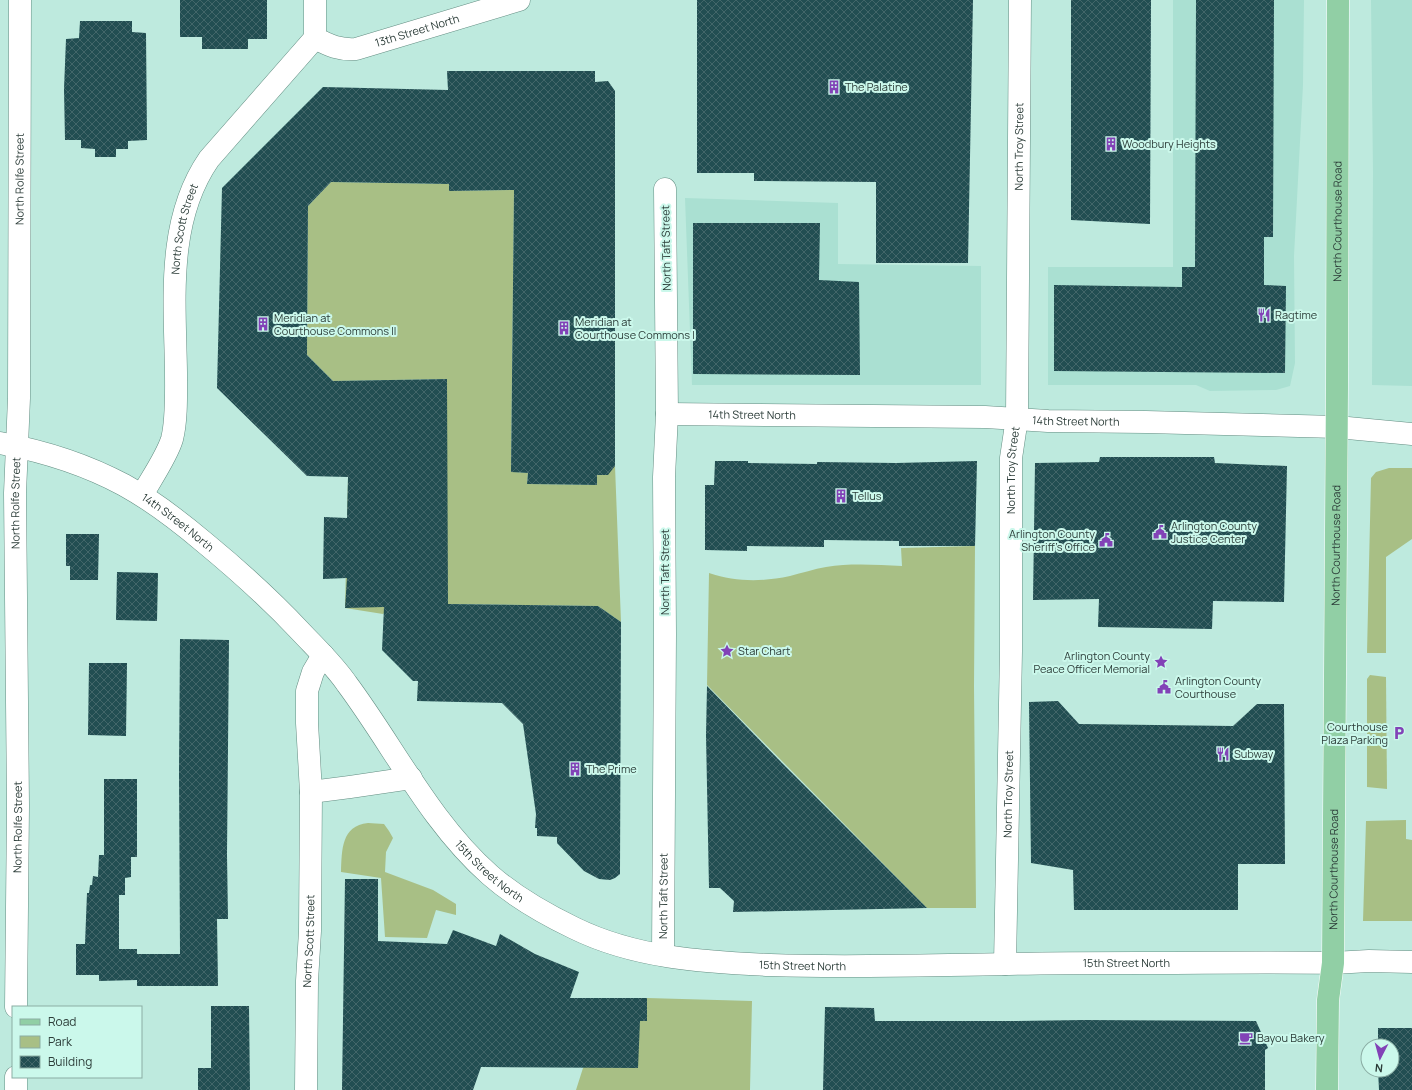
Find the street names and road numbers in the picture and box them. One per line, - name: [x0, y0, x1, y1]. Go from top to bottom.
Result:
- street label: 13th Street North: [373, 10, 461, 50]
- street label: North Troy Street: [1011, 103, 1026, 190]
- street label: North Rolfe Street: [11, 133, 27, 225]
- street label: North Courthouse Road: [1329, 161, 1345, 282]
- street label: North Scott Street: [167, 181, 201, 275]
- street label: North Taft Street: [657, 205, 674, 291]
- street label: 14th Street North: [708, 406, 796, 422]
- street label: 14th Street North: [1032, 412, 1120, 429]
- street label: North Troy Street: [1003, 425, 1023, 514]
- street label: North Rolfe Street: [7, 457, 24, 549]
- street label: North Courthouse Road: [1327, 485, 1343, 606]
- street label: 14th Street North: [139, 489, 217, 554]
- street label: North Taft Street: [657, 529, 672, 615]
- street label: North Troy Street: [999, 750, 1016, 838]
- street label: North Rolfe Street: [9, 781, 25, 873]
- street label: North Courthouse Road: [1325, 809, 1341, 930]
- street label: 15th Street North: [452, 837, 527, 905]
- street label: North Taft Street: [655, 853, 671, 939]
- street label: North Scott Street: [299, 894, 317, 988]
- street label: 15th Street North: [1083, 955, 1170, 970]
- street label: 15th Street North: [759, 956, 846, 973]

